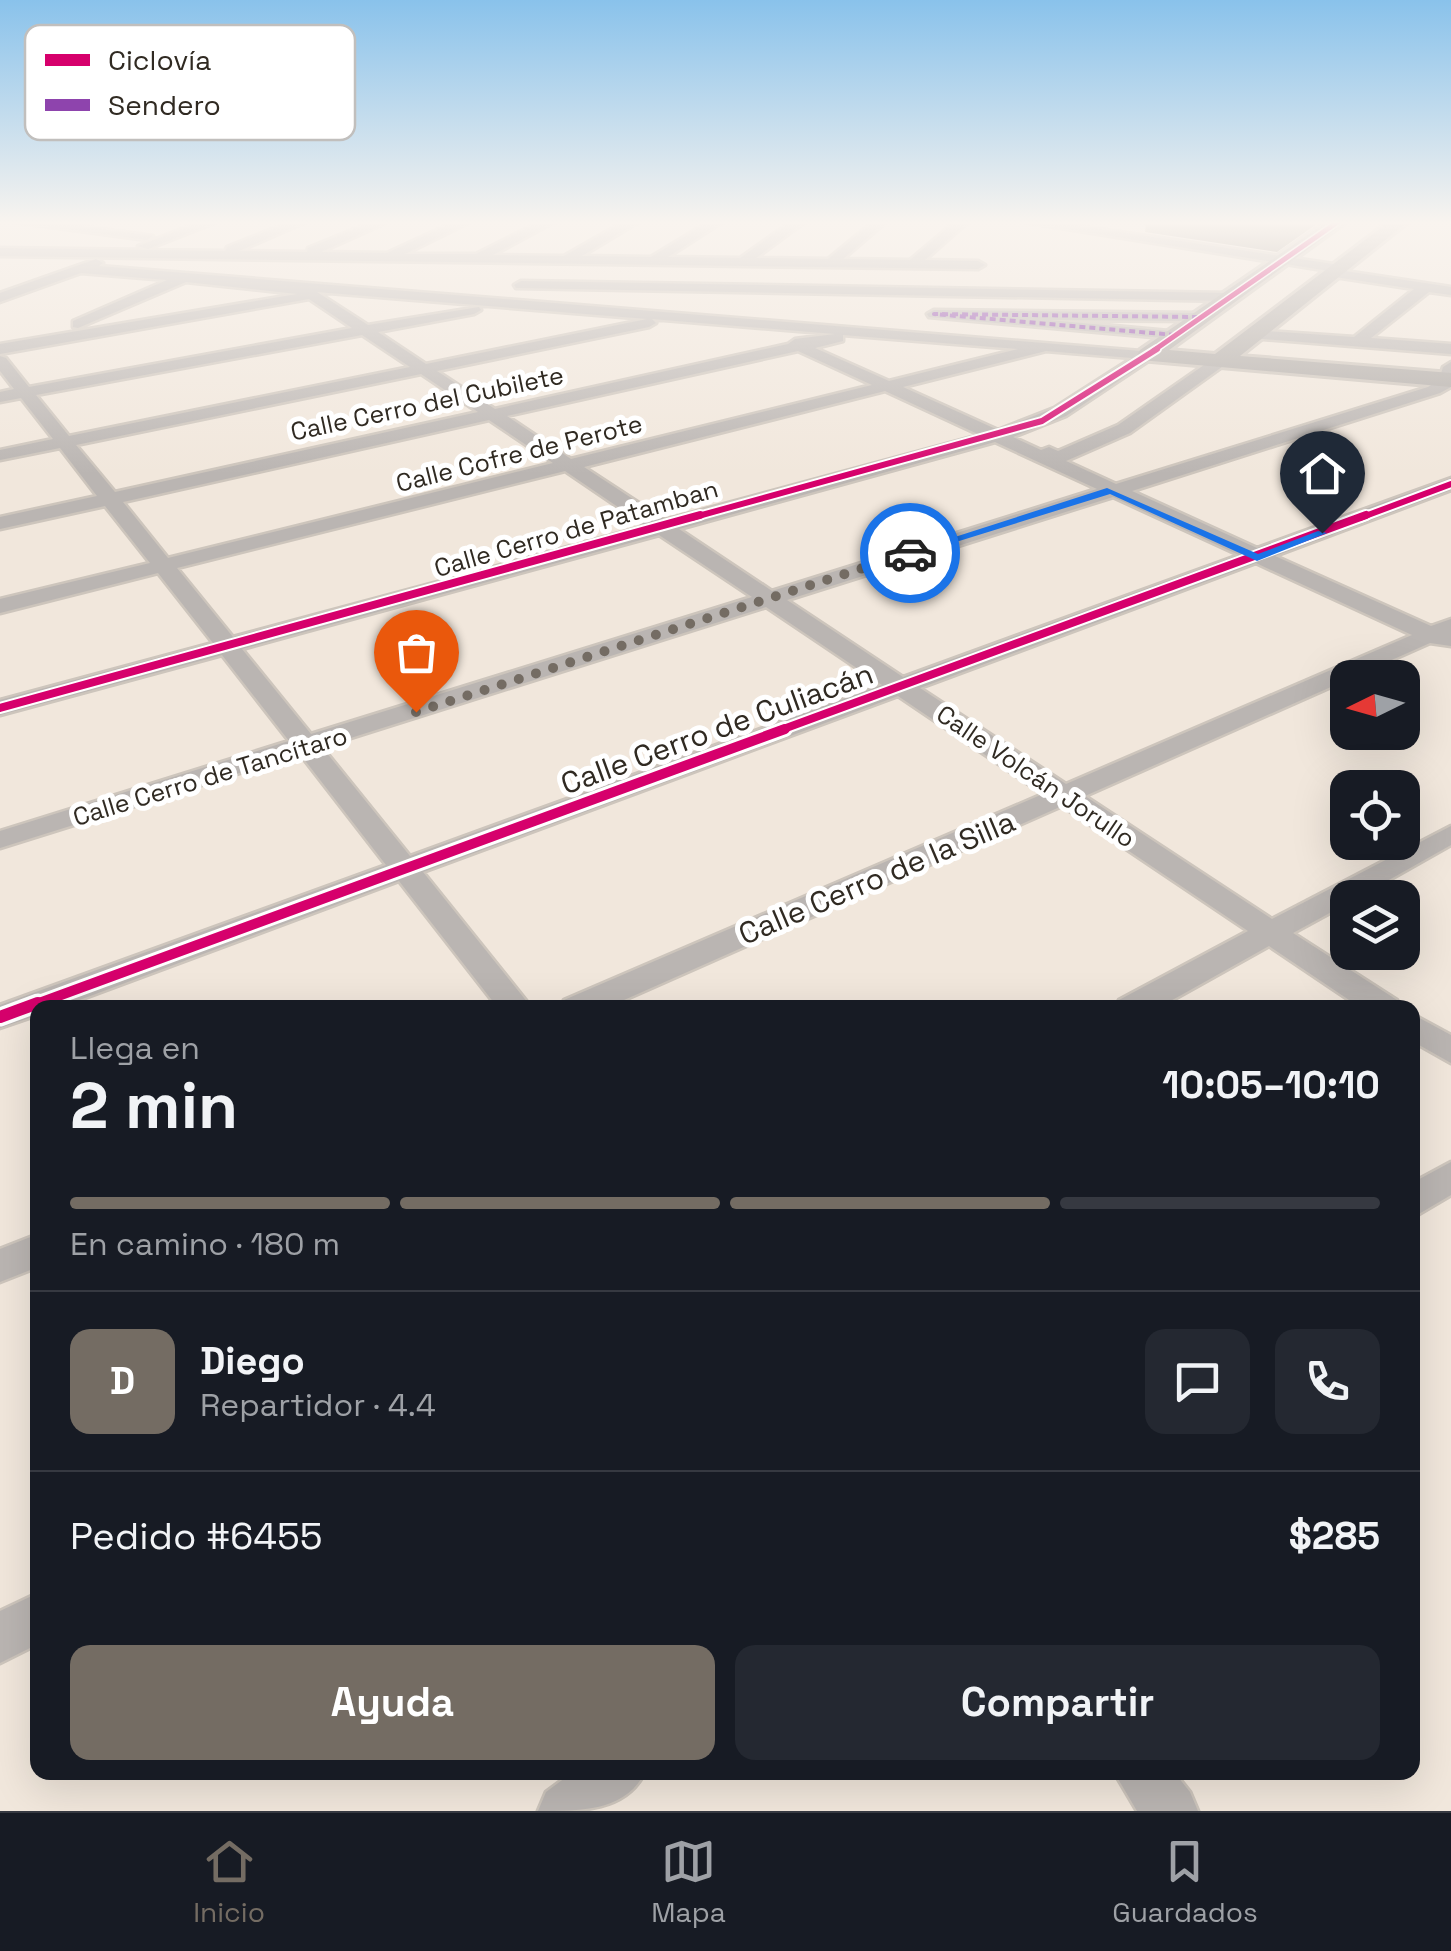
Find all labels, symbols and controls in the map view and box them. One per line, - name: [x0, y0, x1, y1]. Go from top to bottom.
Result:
- legend: [25, 25, 355, 140]
- text: Ciclovía: [108, 42, 211, 78]
- text: Sendero: [108, 87, 221, 123]
- street label: Calle Cerro del Cubilete: [288, 358, 566, 448]
- street label: Calle Cofre de Perote: [393, 407, 645, 499]
- pin: [1280, 431, 1365, 534]
- icon: home: [1295, 446, 1350, 501]
- street label: Calle Cerro de Patamban: [430, 472, 722, 584]
- courier: [860, 503, 960, 603]
- icon: car: [883, 526, 938, 581]
- pin: [374, 610, 459, 713]
- icon: bag: [389, 625, 444, 680]
- street label: Calle Cerro de Culiacán: [555, 654, 878, 803]
- north arrow: [1330, 660, 1420, 750]
- map controls: [1330, 660, 1420, 970]
- street label: Calle Volcán Jorullo: [931, 698, 1141, 854]
- street label: Calle Cerro de Tancítaro: [69, 719, 351, 833]
- button: locate: [1330, 770, 1420, 860]
- street label: Calle Cerro de la Silla: [733, 802, 1021, 953]
- button: layers: [1330, 880, 1420, 970]
- text: Llega en: [70, 1028, 200, 1068]
- text: 10:05–10:10: [1162, 1061, 1380, 1109]
- text: 2 min: [70, 1064, 238, 1147]
- text: En camino · 180 m: [70, 1224, 340, 1264]
- button: chat: [1145, 1329, 1250, 1434]
- button: phone: [1275, 1329, 1380, 1434]
- text: Diego: [200, 1337, 305, 1385]
- text: D: [110, 1357, 135, 1405]
- text: Repartidor · 4.4: [200, 1385, 436, 1425]
- text: Pedido #6455: [70, 1512, 323, 1560]
- text: $285: [1289, 1512, 1380, 1560]
- button: Ayuda: [70, 1645, 715, 1760]
- button: Compartir: [735, 1645, 1380, 1760]
- tab: Inicio: [193, 1834, 265, 1930]
- tab: Mapa: [651, 1834, 726, 1930]
- tab: Guardados: [1112, 1834, 1258, 1930]

